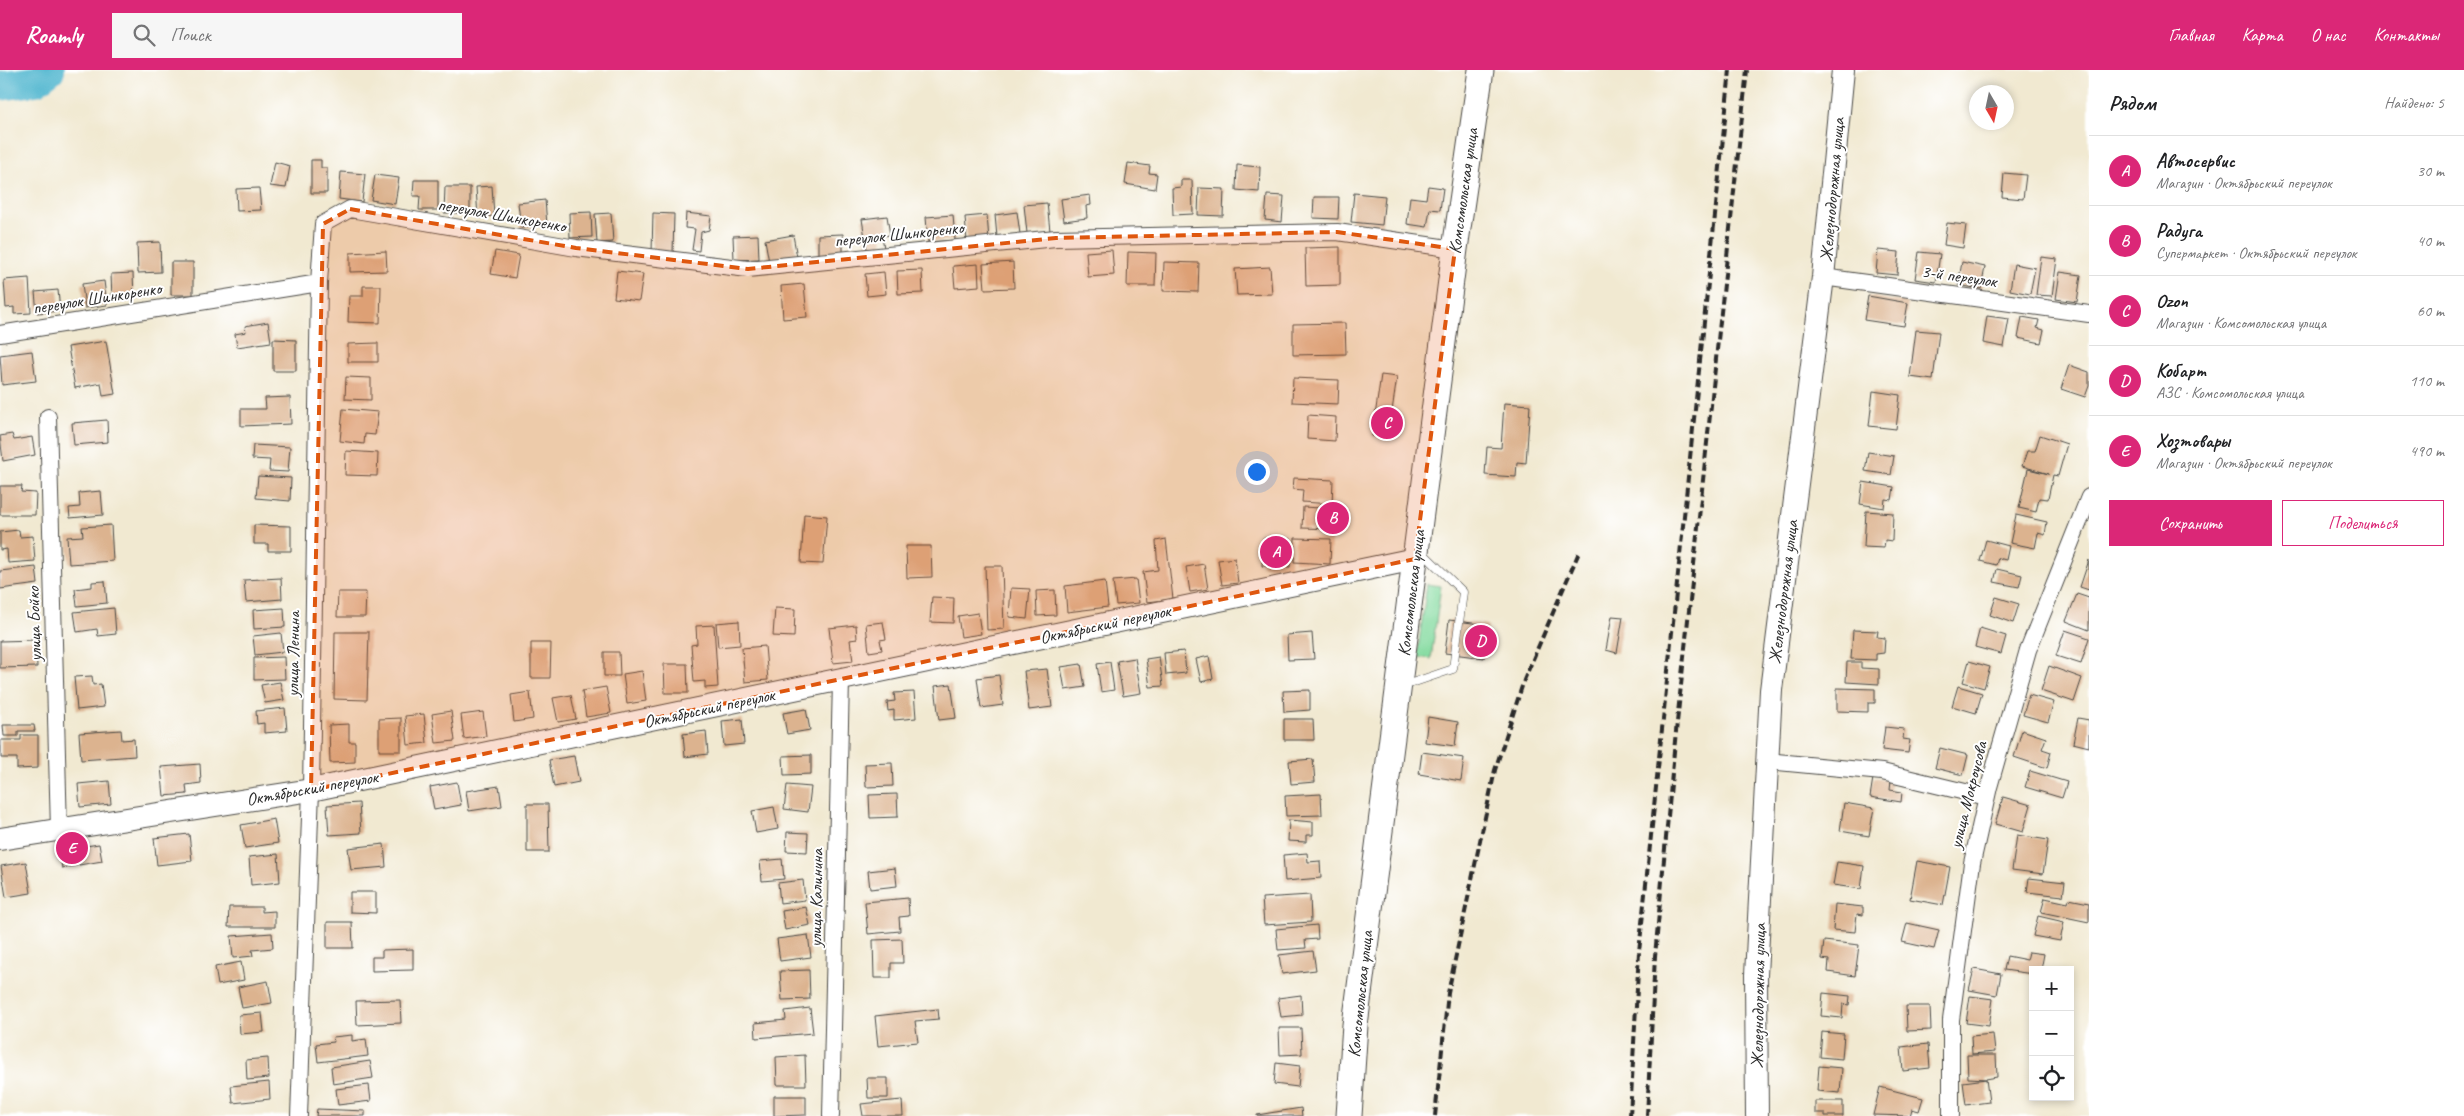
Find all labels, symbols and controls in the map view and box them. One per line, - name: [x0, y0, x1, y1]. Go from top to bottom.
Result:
- search box: [112, 13, 462, 58]
- text: Roamly: [25, 20, 82, 50]
- icon: search: [130, 21, 158, 49]
- text: Поиск: [170, 23, 211, 47]
- text: Главная: [2169, 24, 2214, 46]
- text: Карта: [2242, 24, 2283, 46]
- text: О нас: [2311, 24, 2346, 46]
- text: Контакты: [2374, 24, 2439, 46]
- north arrow: [1969, 85, 2014, 130]
- text: Рядом: [2109, 90, 2156, 116]
- text: Найдено: 5: [2384, 93, 2444, 113]
- street label: Железнодорожная улица: [1815, 116, 1850, 263]
- street label: Комсомольская улица: [1443, 125, 1483, 255]
- text: Автосервис: [2156, 149, 2235, 173]
- text: A: [2121, 161, 2129, 181]
- text: 30 m: [2417, 161, 2444, 181]
- text: Магазин · Октябрьский переулок: [2156, 173, 2332, 193]
- street label: переулок Шинкоренко: [436, 193, 569, 237]
- street label: переулок Шинкоренко: [833, 216, 966, 252]
- text: Радуга: [2156, 219, 2202, 243]
- text: B: [2121, 231, 2129, 251]
- text: 40 m: [2417, 231, 2444, 251]
- text: Супермаркет · Октябрьский переулок: [2156, 243, 2357, 263]
- street label: 3-й переулок: [1920, 260, 2000, 292]
- street label: переулок Шинкоренко: [31, 277, 164, 319]
- text: Ozon: [2156, 289, 2188, 313]
- text: C: [2121, 301, 2129, 321]
- text: 60 m: [2417, 301, 2444, 321]
- text: Магазин · Комсомольская улица: [2156, 313, 2326, 333]
- text: Кобарт: [2156, 359, 2206, 383]
- text: D: [2120, 371, 2130, 391]
- text: 110 m: [2410, 371, 2444, 391]
- text: АЗС · Комсомольская улица: [2156, 383, 2304, 403]
- pin: C: [1371, 404, 1403, 442]
- text: Хозтовары: [2156, 429, 2230, 453]
- text: E: [2121, 441, 2129, 461]
- text: 490 m: [2410, 441, 2444, 461]
- text: Магазин · Октябрьский переулок: [2156, 453, 2332, 473]
- your location: [1244, 459, 1270, 485]
- pin: B: [1317, 499, 1349, 537]
- button: Сохранить: [2109, 500, 2272, 546]
- button: Поделиться: [2282, 500, 2444, 546]
- street label: Железнодорожная улица: [1763, 518, 1804, 665]
- street label: Комсомольская улица: [1392, 527, 1430, 657]
- pin: A: [1260, 533, 1292, 571]
- street label: улица Бойко: [22, 585, 46, 663]
- street label: Октябрьский переулок: [1038, 599, 1175, 649]
- street label: улица Ленина: [281, 609, 305, 698]
- pin: D: [1465, 622, 1497, 660]
- street label: Октябрьский переулок: [642, 683, 779, 733]
- street label: улица Мокроусова: [1944, 737, 1992, 852]
- street label: Октябрьский переулок: [245, 765, 382, 810]
- pin: E: [56, 829, 88, 867]
- street label: улица Калинина: [804, 848, 828, 948]
- street label: Железнодорожная улица: [1746, 922, 1771, 1069]
- street label: Комсомольская улица: [1342, 928, 1378, 1058]
- map controls: [2029, 966, 2074, 1101]
- button: +: [2029, 966, 2074, 1011]
- button: −: [2029, 1011, 2074, 1056]
- button: locate: [2029, 1056, 2074, 1101]

